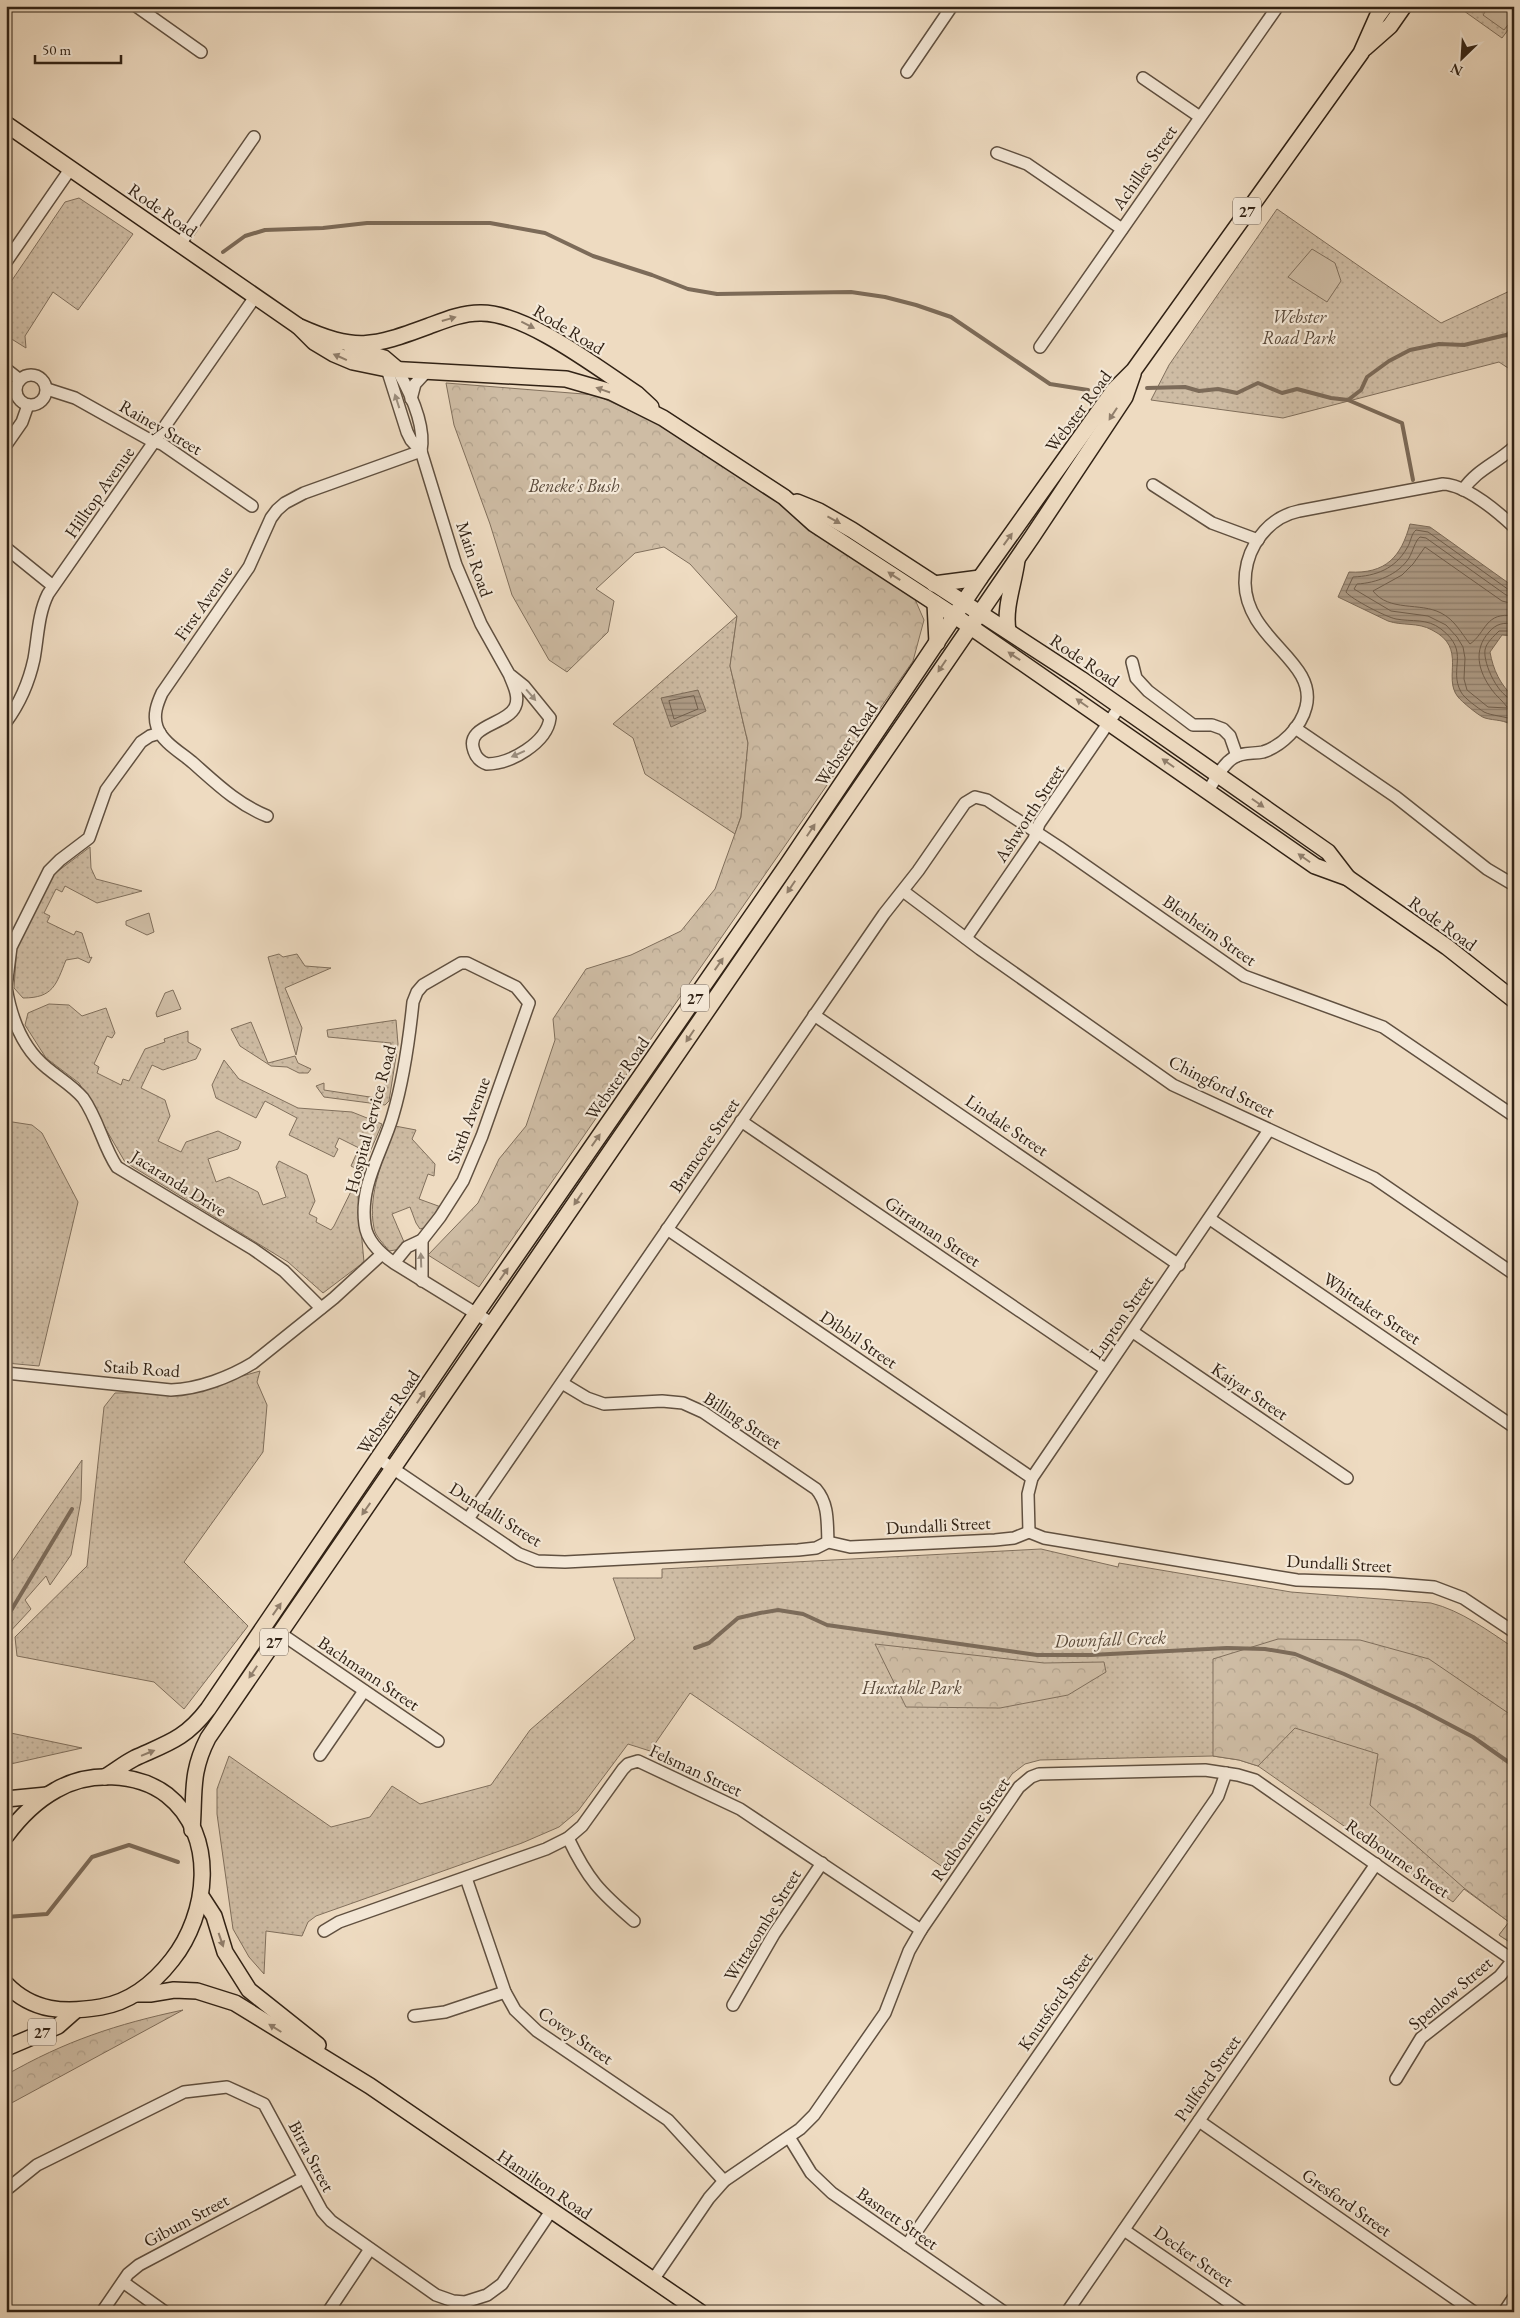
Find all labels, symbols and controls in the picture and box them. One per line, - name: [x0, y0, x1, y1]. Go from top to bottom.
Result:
- scale bar: [35, 32, 121, 64]
- north arrow: [1438, 32, 1488, 82]
- text: 50 m: [42, 40, 71, 59]
- text: N: [1447, 59, 1465, 80]
- street label: Achilles Street: [1106, 120, 1182, 215]
- street label: Rode Road: [124, 178, 203, 243]
- road number: 27: [1233, 198, 1261, 225]
- street label: Rode Road: [529, 299, 610, 360]
- park label: Webster Road Park: [1262, 305, 1336, 349]
- one-way arrow: [442, 314, 457, 322]
- one-way arrow: [521, 322, 535, 330]
- one-way arrow: [333, 352, 347, 360]
- street label: Webster Road: [1040, 365, 1117, 457]
- one-way arrow: [596, 386, 611, 393]
- one-way arrow: [392, 393, 400, 408]
- street label: Rainey Street: [115, 394, 207, 460]
- one-way arrow: [1109, 407, 1118, 420]
- street label: Hilltop Avenue: [59, 442, 139, 542]
- park label: Beneke's Bush: [527, 474, 620, 497]
- one-way arrow: [827, 516, 842, 524]
- street label: Main Road: [451, 518, 499, 601]
- one-way arrow: [1003, 533, 1014, 546]
- street label: First Avenue: [169, 561, 237, 645]
- one-way arrow: [887, 572, 900, 581]
- street label: Rode Road: [1046, 628, 1125, 692]
- one-way arrow: [1007, 652, 1021, 661]
- one-way arrow: [937, 659, 947, 673]
- one-way arrow: [525, 689, 537, 701]
- street label: Webster Road: [809, 697, 883, 791]
- one-way arrow: [1075, 698, 1088, 708]
- one-way arrow: [511, 751, 525, 759]
- one-way arrow: [1161, 758, 1175, 768]
- street label: Ashworth Street: [988, 760, 1069, 867]
- one-way arrow: [1251, 798, 1265, 808]
- one-way arrow: [806, 823, 816, 836]
- one-way arrow: [1297, 853, 1310, 863]
- one-way arrow: [786, 880, 796, 894]
- street label: Blenheim Street: [1159, 889, 1262, 971]
- street label: Rode Road: [1404, 890, 1482, 956]
- one-way arrow: [714, 957, 724, 970]
- road number: 27: [681, 984, 709, 1011]
- one-way arrow: [685, 1029, 694, 1042]
- street label: Webster Road: [580, 1031, 655, 1124]
- street label: Hospital Service Road: [339, 1041, 401, 1196]
- street label: Chingford Street: [1165, 1049, 1279, 1123]
- street label: Sixth Avenue: [441, 1074, 495, 1166]
- street label: Lindale Street: [961, 1089, 1053, 1161]
- street label: Bramcote Street: [664, 1093, 744, 1197]
- one-way arrow: [591, 1134, 601, 1147]
- street label: Jacaranda Drive: [125, 1143, 231, 1222]
- street label: Girraman Street: [881, 1191, 986, 1272]
- one-way arrow: [574, 1192, 583, 1206]
- one-way arrow: [417, 1252, 425, 1268]
- one-way arrow: [499, 1267, 509, 1281]
- street label: Whittaker Street: [1319, 1267, 1426, 1349]
- street label: Lupton Street: [1084, 1271, 1158, 1363]
- street label: Dibbil Street: [816, 1305, 902, 1373]
- street label: Staib Road: [103, 1354, 182, 1382]
- street label: Kaiyar Street: [1207, 1357, 1293, 1425]
- street label: Webster Road: [351, 1365, 425, 1459]
- street label: Billing Street: [700, 1386, 787, 1454]
- one-way arrow: [416, 1390, 426, 1404]
- street label: Dundalli Street: [445, 1476, 547, 1552]
- one-way arrow: [361, 1502, 370, 1516]
- street label: Dundalli Street: [885, 1511, 991, 1539]
- street label: Dundalli Street: [1286, 1549, 1392, 1577]
- one-way arrow: [272, 1602, 282, 1616]
- water label: Downfall Creek: [1052, 1625, 1167, 1653]
- road number: 27: [260, 1628, 288, 1655]
- street label: Bachmann Street: [314, 1631, 424, 1716]
- one-way arrow: [248, 1665, 258, 1678]
- park label: Huxtable Park: [861, 1676, 962, 1699]
- street label: Felsman Street: [646, 1739, 746, 1802]
- one-way arrow: [140, 1749, 155, 1756]
- street label: Redbourne Street: [926, 1772, 1015, 1886]
- street label: Redbourne Street: [1341, 1814, 1455, 1903]
- street label: Wittacombe Street: [718, 1864, 806, 1986]
- one-way arrow: [217, 1932, 225, 1947]
- street label: Knutsford Street: [1013, 1947, 1098, 2055]
- street label: Spenlow Street: [1403, 1951, 1497, 2035]
- street label: Covey Street: [534, 2001, 618, 2070]
- road number: 27: [28, 2018, 56, 2045]
- one-way arrow: [268, 2024, 281, 2033]
- street label: Pullford Street: [1169, 2030, 1245, 2126]
- street label: Birra Street: [284, 2116, 340, 2196]
- street label: Hamilton Road: [493, 2144, 598, 2225]
- street label: Gresford Street: [1298, 2163, 1397, 2242]
- street label: Basnett Street: [853, 2181, 944, 2255]
- street label: Gibum Street: [139, 2188, 233, 2252]
- street label: Decker Street: [1150, 2220, 1239, 2292]

